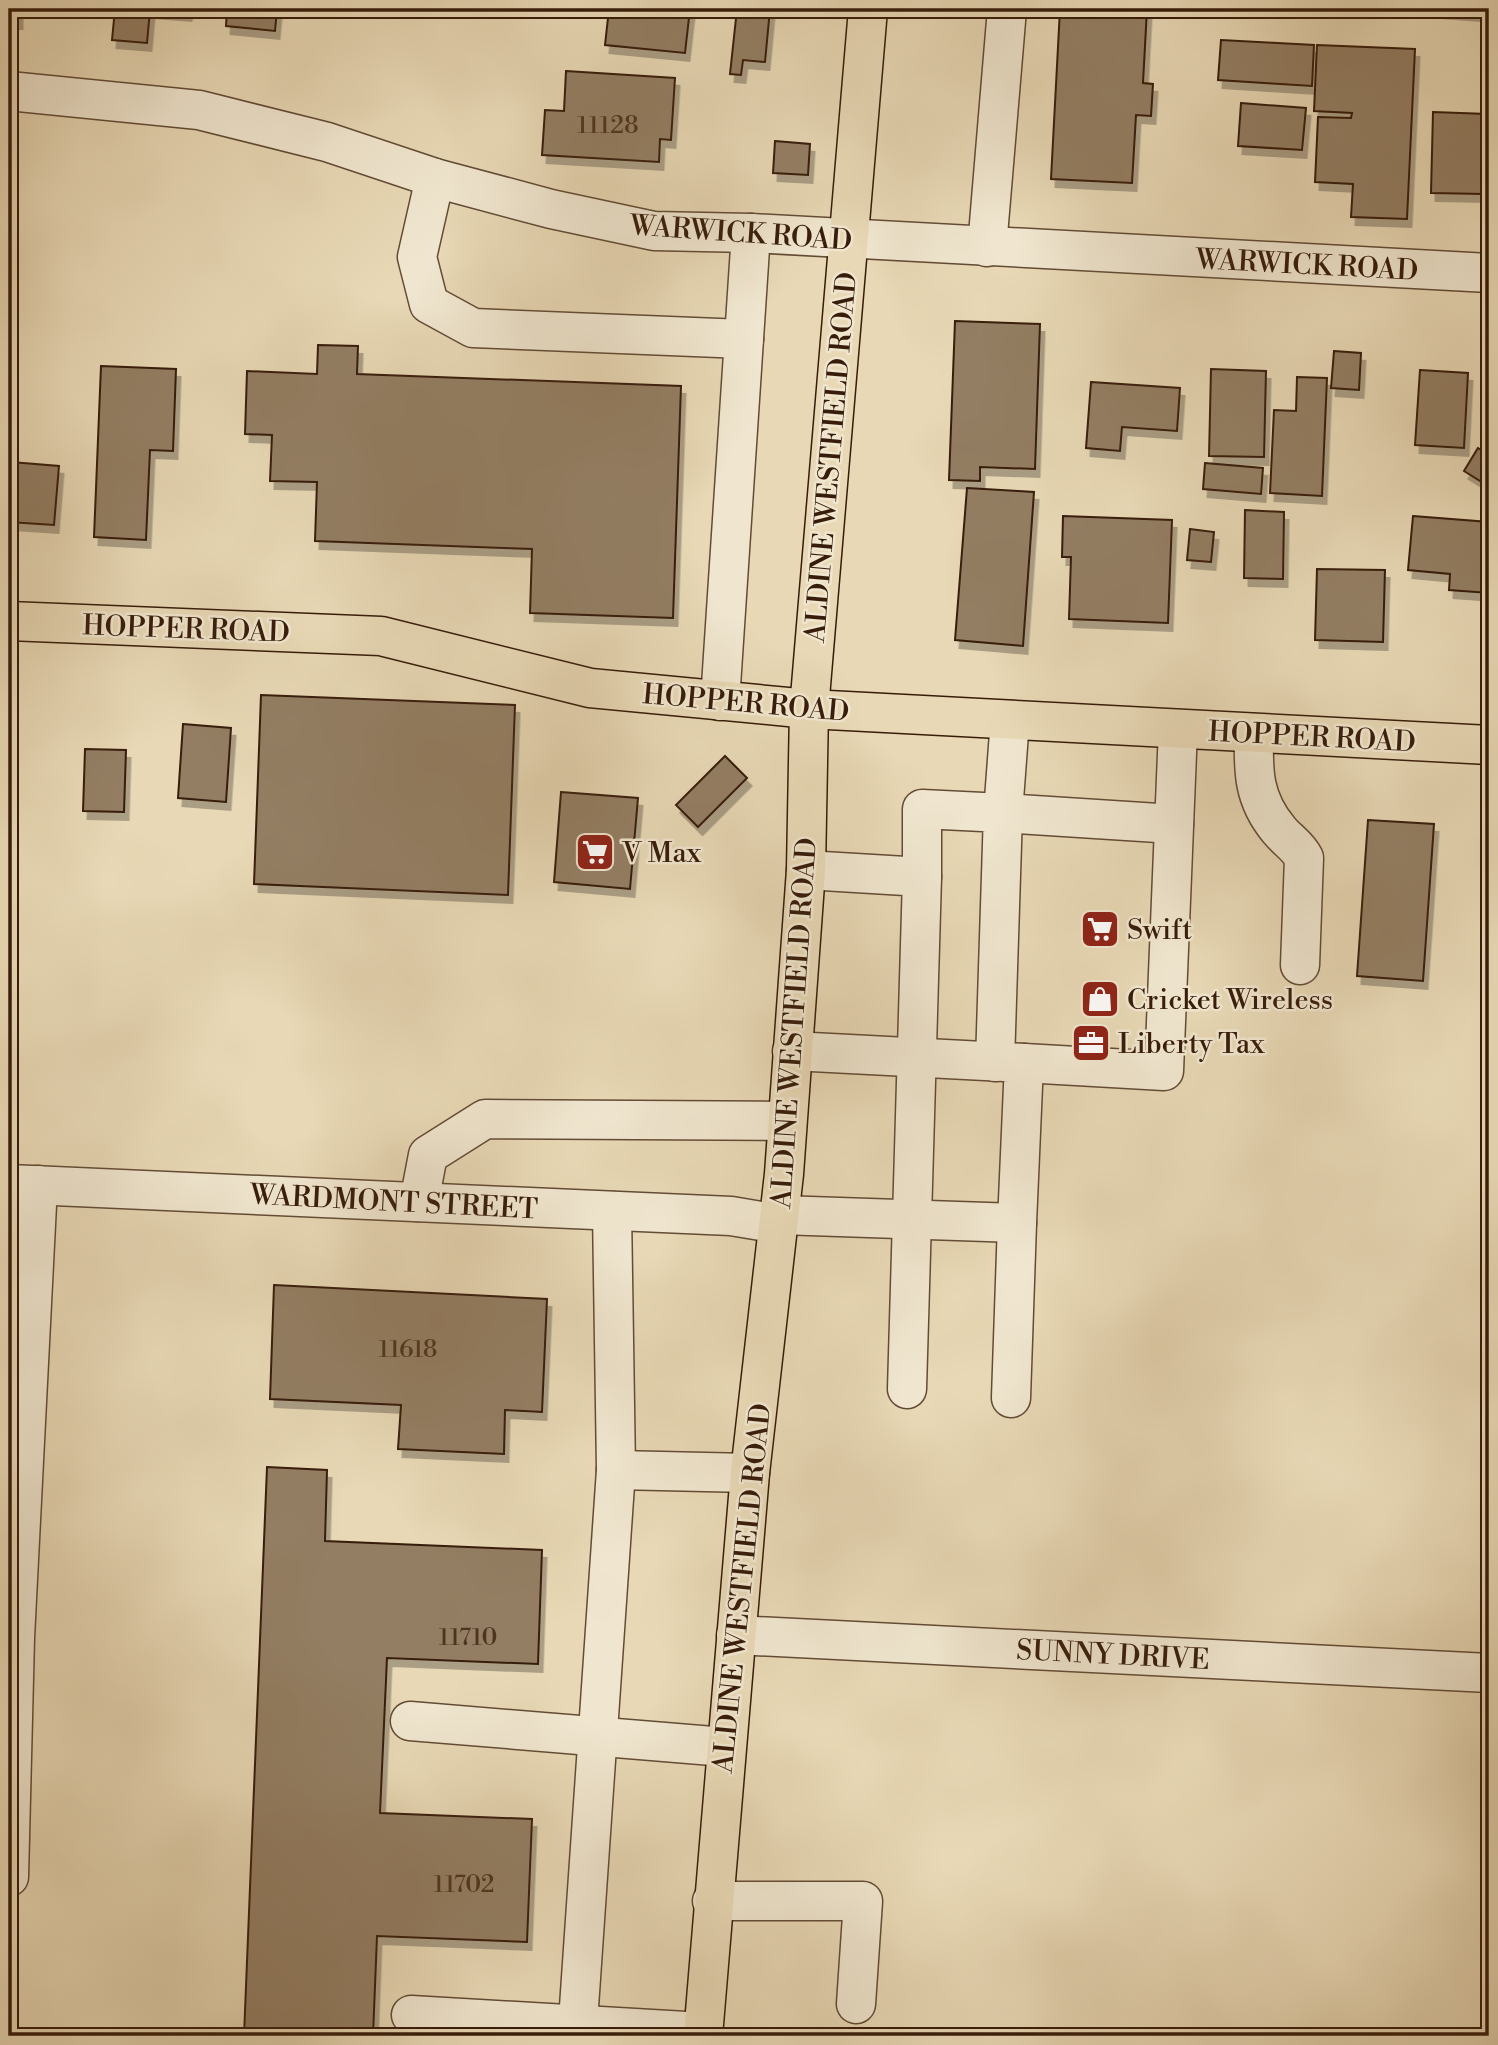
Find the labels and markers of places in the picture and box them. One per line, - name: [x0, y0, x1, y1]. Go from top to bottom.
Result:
- supermarket icon: V Max: [574, 831, 616, 873]
- place label: V Max: [621, 836, 702, 871]
- supermarket icon: Swift: [1079, 908, 1121, 950]
- place label: Swift: [1127, 913, 1192, 948]
- shop icon: Cricket Wireless: [1079, 978, 1121, 1020]
- place label: Cricket Wireless: [1127, 983, 1333, 1018]
- office icon: Liberty Tax: [1070, 1022, 1112, 1064]
- place label: Liberty Tax: [1118, 1027, 1265, 1062]

